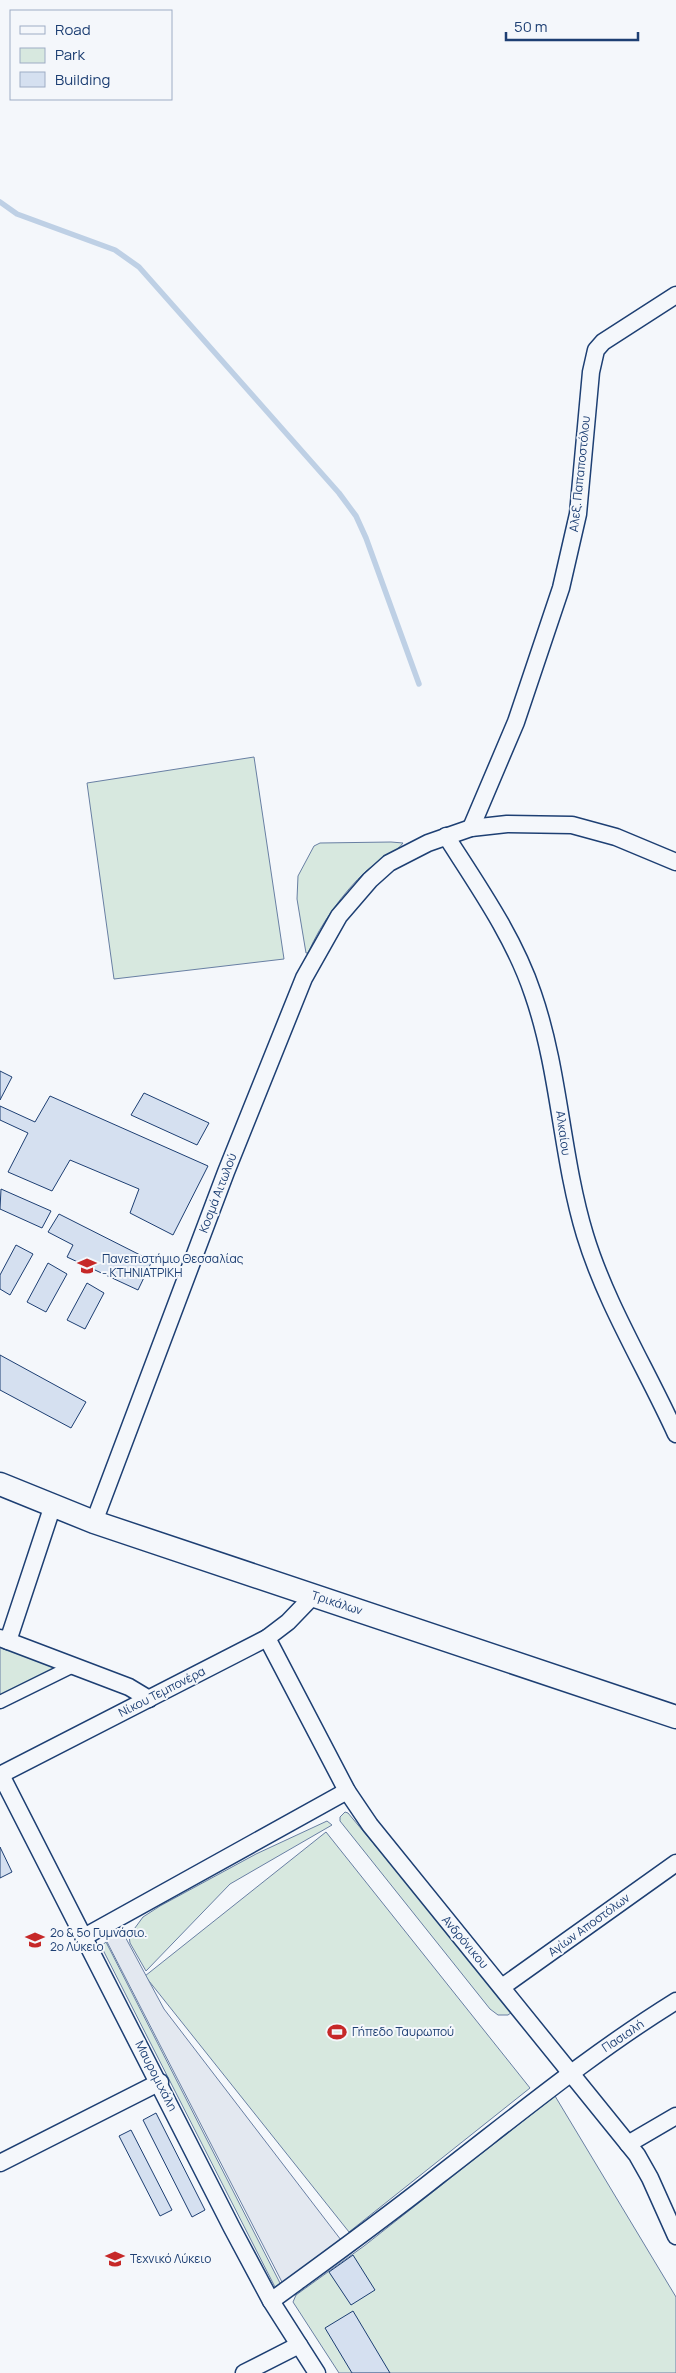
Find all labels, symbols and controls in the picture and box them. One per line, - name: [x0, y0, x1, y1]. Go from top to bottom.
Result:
- legend: [10, 10, 172, 100]
- scale bar: [506, 10, 638, 42]
- text: 50 m: [514, 16, 548, 37]
- text: Road: [55, 19, 91, 40]
- text: Park: [55, 44, 85, 65]
- text: Building: [55, 69, 110, 90]
- street label: Αλεξ. Παπαποστόλου: [565, 415, 594, 533]
- street label: Αλκαίου: [552, 1109, 575, 1156]
- street label: Κοσμά Αιτωλού: [195, 1150, 241, 1235]
- place label: Πανεπιστήμιο Θεσσαλίας - ΚΤΗΝΙΑΤΡΙΚΗ: [102, 1250, 244, 1281]
- school or university icon: Πανεπιστήμιο Θεσσαλίας - ΚΤΗΝΙΑΤΡΙΚΗ: [76, 1255, 98, 1277]
- street label: Τρικάλων: [309, 1586, 365, 1619]
- street label: Νίκου Τεμπονέρα: [115, 1662, 208, 1721]
- street label: Αγίων Αποστόλων: [544, 1889, 633, 1960]
- street label: Ανδρόνικου: [438, 1912, 493, 1972]
- place label: 2ο & 5ο Γυμνάσιο. 2ο Λύκειο: [50, 1924, 147, 1955]
- school or university icon: 2ο & 5ο Γυμνάσιο. 2ο Λύκειο: [24, 1929, 46, 1951]
- street label: Πασιαλή: [598, 2015, 647, 2056]
- sports icon: Γήπεδο Ταυρωπού: [326, 2021, 348, 2043]
- place label: Γήπεδο Ταυρωπού: [352, 2023, 454, 2040]
- street label: Μαυρομιχάλη: [131, 2038, 182, 2114]
- school or university icon: Τεχνικό Λύκειο: [104, 2248, 126, 2270]
- place label: Τεχνικό Λύκειο: [130, 2250, 211, 2267]

